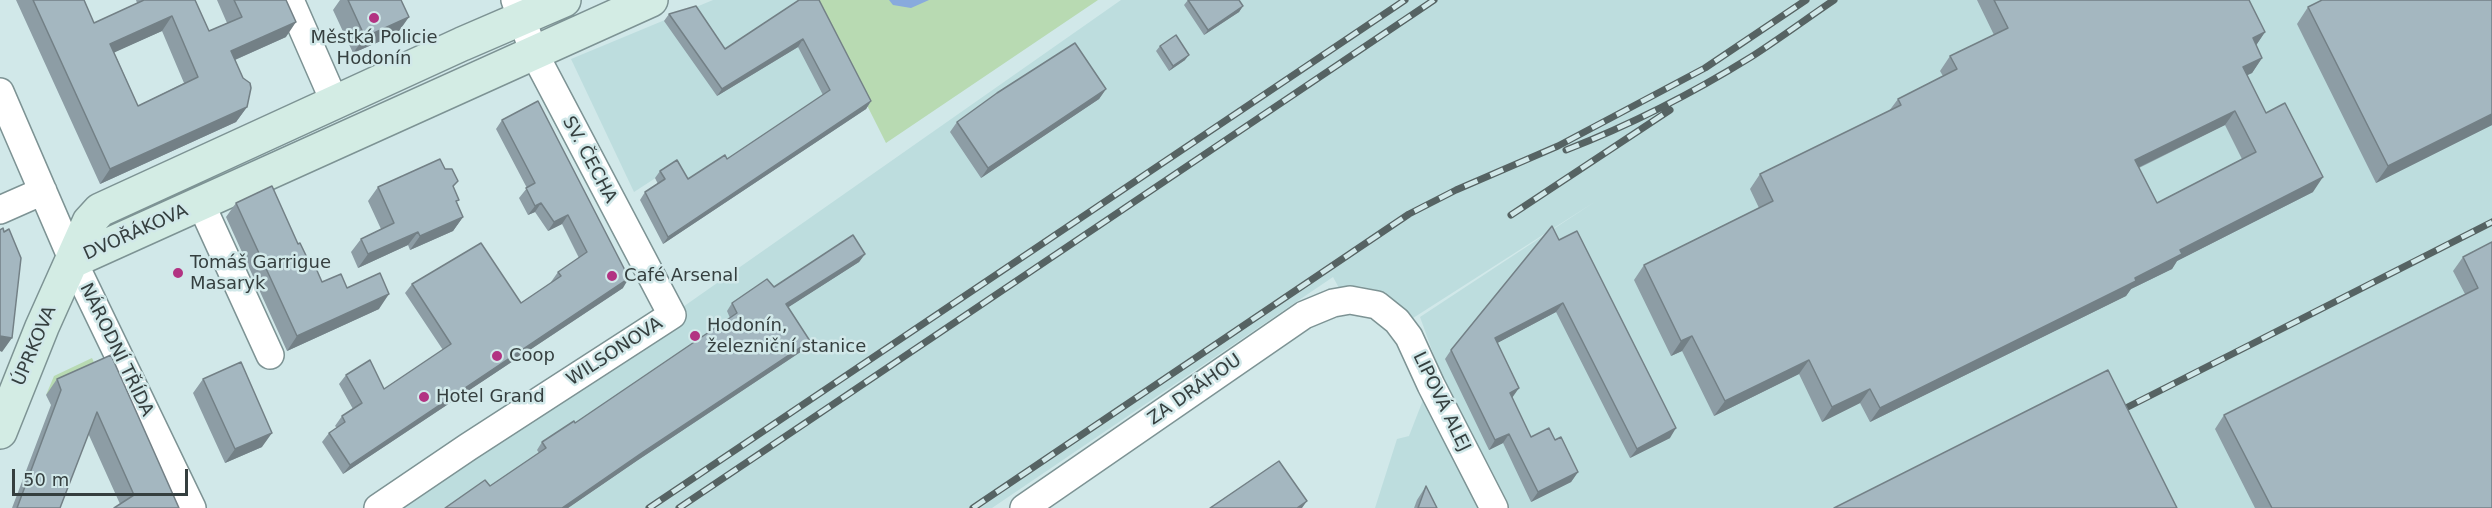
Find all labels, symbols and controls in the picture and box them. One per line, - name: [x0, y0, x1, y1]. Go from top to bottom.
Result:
- marker: Městká Policie Hodonín: [367, 11, 381, 25]
- place label: Městká Policie Hodonín: [310, 27, 438, 70]
- street label: SV. ČECHA: [557, 113, 621, 207]
- street label: DVOŘÁKOVA: [80, 200, 192, 266]
- place label: Tomáš Garrigue Masaryk: [190, 252, 331, 294]
- place label: Café Arsenal: [624, 265, 738, 287]
- marker: Tomáš Garrigue Masaryk: [171, 266, 185, 280]
- marker: Café Arsenal: [605, 269, 619, 283]
- street label: NÁRODNÍ TŘÍDA: [74, 280, 158, 420]
- street label: ÚPRKOVA: [9, 303, 61, 389]
- street label: WILSONOVA: [563, 313, 667, 391]
- place label: Hodonín, železniční stanice: [707, 315, 866, 358]
- marker: Hodonín, železniční stanice: [688, 329, 702, 343]
- place label: Coop: [509, 345, 555, 367]
- marker: Coop: [490, 349, 504, 363]
- street label: LIPOVÁ ALEJ: [1408, 349, 1474, 455]
- street label: ZA DRÁHOU: [1144, 350, 1246, 430]
- place label: Hotel Grand: [436, 386, 545, 408]
- marker: Hotel Grand: [417, 390, 431, 404]
- scale bar: [15, 457, 190, 495]
- text: 50 m: [23, 469, 69, 490]

